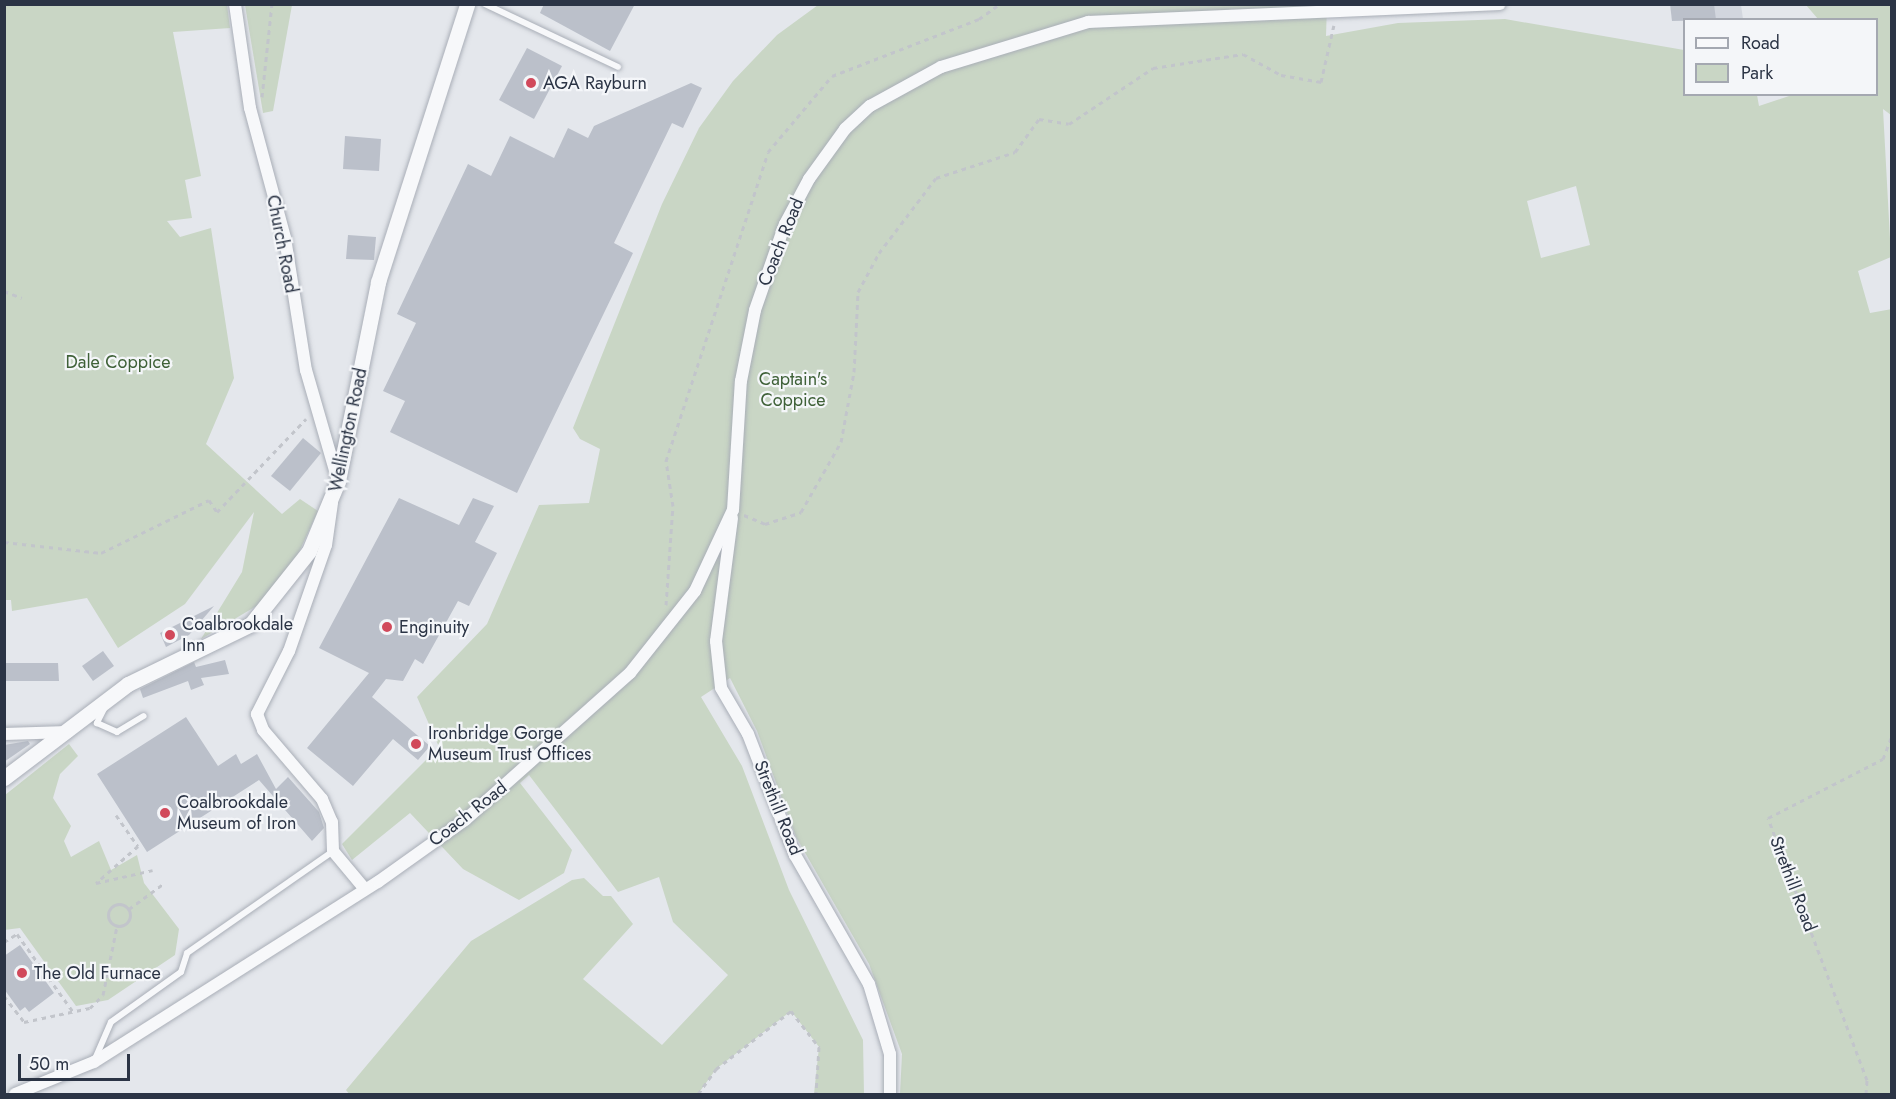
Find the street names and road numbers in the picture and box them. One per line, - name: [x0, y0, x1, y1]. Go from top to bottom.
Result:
- street label: Church Road: [262, 193, 302, 295]
- street label: Coach Road: [754, 195, 808, 289]
- street label: Wellington Road: [324, 366, 372, 494]
- street label: Strethill Road: [749, 757, 807, 859]
- street label: Coach Road: [425, 777, 511, 851]
- street label: Strethill Road: [1765, 833, 1821, 935]

